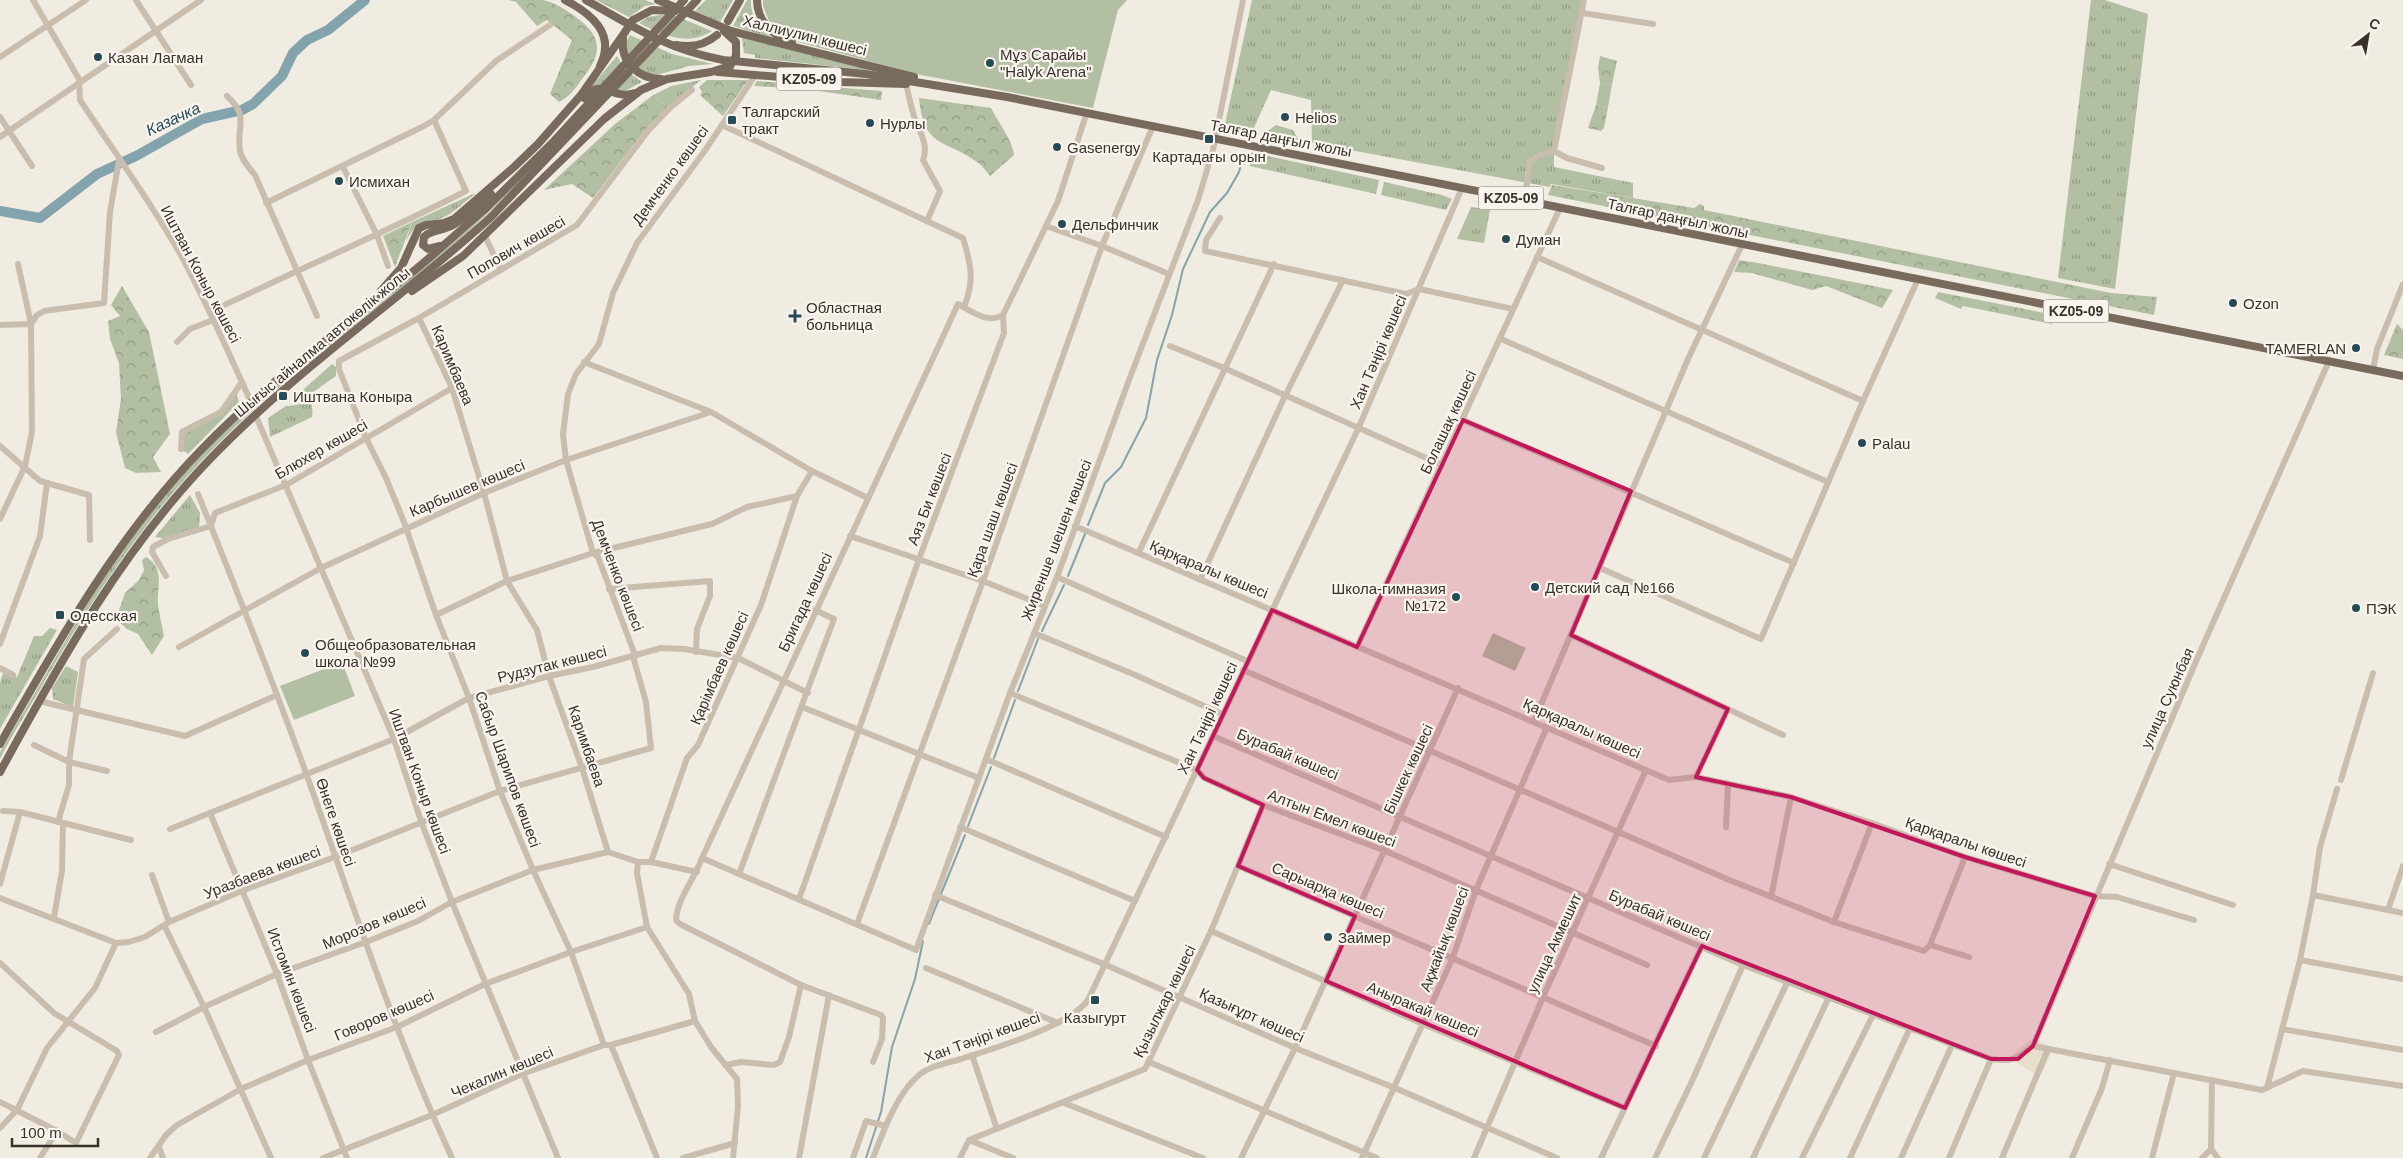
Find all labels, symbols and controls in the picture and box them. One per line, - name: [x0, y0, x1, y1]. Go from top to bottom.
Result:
- north arrow: [2343, 10, 2393, 60]
- street label: Халлиулин көшесі: [741, 11, 869, 59]
- text: С: [2366, 14, 2383, 33]
- place label: Мұз Сарайы "Halyk Arena": [1000, 46, 1092, 80]
- place label: Казан Лагман: [108, 49, 203, 66]
- marker: Казан Лагман: [92, 51, 104, 63]
- marker: Мұз Сарайы "Halyk Arena": [984, 57, 996, 69]
- road number: KZ05-09: [776, 68, 842, 90]
- water label: Казачка: [143, 99, 203, 139]
- place label: Талгарский тракт: [742, 103, 820, 137]
- place label: Helios: [1295, 109, 1337, 126]
- marker: Helios: [1279, 111, 1291, 123]
- marker: Талгарский тракт: [726, 114, 738, 126]
- place label: Нурлы: [880, 115, 926, 132]
- street label: Талғар даңғыл жолы: [1209, 116, 1353, 160]
- marker: Нурлы: [864, 117, 876, 129]
- street label: Демченко көшесі: [628, 122, 712, 228]
- marker: Картадағы орын: [1203, 133, 1215, 145]
- place label: Gasenergy: [1067, 139, 1141, 156]
- marker: Gasenergy: [1051, 141, 1063, 153]
- place label: Картадағы орын: [1152, 148, 1266, 165]
- place label: Исмихан: [349, 173, 410, 190]
- marker: Исмихан: [333, 175, 345, 187]
- road number: KZ05-09: [1478, 187, 1544, 210]
- street label: Талғар даңғыл жолы: [1606, 195, 1750, 241]
- street label: Иштван Коныр көшесі: [158, 202, 244, 346]
- street label: Попович көшесі: [464, 212, 568, 282]
- place label: Дельфинчик: [1072, 216, 1159, 233]
- marker: Дельфинчик: [1056, 218, 1068, 230]
- place label: Думан: [1516, 231, 1561, 248]
- marker: Думан: [1500, 233, 1512, 245]
- street label: Шығыс айналма автокөлік жолы: [231, 264, 413, 420]
- street label: Хан Тәңірі көшесі: [1346, 293, 1410, 411]
- place label: Ozon: [2243, 295, 2279, 312]
- marker: Ozon: [2227, 297, 2239, 309]
- place label: Областная больница: [806, 299, 882, 333]
- road number: KZ05-09: [2044, 300, 2108, 322]
- marker: Областная больница: [788, 309, 802, 323]
- street label: Каримбаева: [429, 323, 478, 408]
- place label: TAMERLAN: [2265, 340, 2346, 357]
- marker: TAMERLAN: [2350, 342, 2362, 354]
- street label: Болашақ көшесі: [1417, 368, 1479, 476]
- place label: Иштвана Коныра: [293, 388, 413, 405]
- marker: Иштвана Коныра: [277, 390, 289, 402]
- street label: Блюхер көшесі: [272, 416, 370, 482]
- place label: Palau: [1872, 435, 1910, 452]
- marker: Palau: [1856, 437, 1868, 449]
- street label: Аяз Би көшесі: [904, 450, 954, 548]
- street label: Карбышев көшесі: [407, 456, 527, 520]
- street label: Жиренше шешен көшесі: [1017, 457, 1095, 623]
- street label: Қара шаш көшесі: [963, 460, 1021, 580]
- street label: Демченко көшесі: [589, 517, 647, 633]
- street label: Қарқаралы көшесі: [1147, 536, 1271, 602]
- street label: Бригада көшесі: [775, 550, 835, 654]
- place label: Детский сад №166: [1545, 579, 1675, 596]
- place label: Школа-гимназия №172: [1331, 580, 1446, 614]
- marker: Детский сад №166: [1529, 581, 1541, 593]
- marker: Школа-гимназия №172: [1450, 591, 1462, 603]
- place label: ПЭК: [2366, 600, 2397, 617]
- marker: ПЭК: [2350, 602, 2362, 614]
- place label: Одесская: [70, 607, 137, 624]
- marker: Одесская: [54, 609, 66, 621]
- street label: Қарімбаев көшесі: [686, 609, 752, 727]
- place label: Общеобразовательная школа №99: [315, 636, 476, 670]
- street label: Рудзутак көшесі: [496, 642, 608, 686]
- street label: улица Суюнбая: [2137, 645, 2197, 751]
- marker: Общеобразовательная школа №99: [299, 647, 311, 659]
- street label: Хан Тәңірі көшесі: [1174, 659, 1240, 777]
- street label: Сабыр Шарипов көшесі: [472, 689, 544, 849]
- street label: Қарқаралы көшесі: [1521, 694, 1643, 762]
- street label: Каримбаева: [565, 703, 609, 790]
- street label: Иштван Коныр көшесі: [386, 706, 454, 856]
- street label: Бішкек көшесі: [1380, 721, 1436, 817]
- street label: Бурабай көшесі: [1235, 725, 1341, 783]
- street label: Өнеге көшесі: [313, 776, 359, 868]
- street label: Алтын Емел көшесі: [1265, 786, 1399, 850]
- street label: Қарқаралы көшесі: [1903, 813, 2029, 871]
- street label: Уразбаева көшесі: [201, 842, 323, 902]
- street label: Сарыарқа көшесі: [1269, 859, 1387, 921]
- street label: Ақжайық көшесі: [1416, 884, 1472, 994]
- street label: Бурабай көшесі: [1607, 886, 1713, 944]
- street label: улица Акмешит: [1523, 890, 1585, 995]
- street label: Морозов көшесі: [320, 894, 428, 952]
- street label: Истомин көшесі: [264, 925, 320, 1035]
- place label: Займер: [1338, 929, 1391, 946]
- marker: Займер: [1322, 931, 1334, 943]
- street label: Қызылжар көшесі: [1129, 942, 1199, 1060]
- street label: Аныракай көшесі: [1365, 978, 1481, 1040]
- street label: Қазығұрт көшесі: [1197, 984, 1307, 1046]
- street label: Говоров көшесі: [332, 986, 436, 1044]
- marker: Казыгурт: [1089, 994, 1101, 1006]
- street label: Хан Тәңірі көшесі: [922, 1008, 1042, 1066]
- place label: Казыгурт: [1064, 1009, 1126, 1026]
- street label: Чекалин көшесі: [448, 1043, 556, 1101]
- scale bar: [12, 1116, 99, 1148]
- text: 100 m: [20, 1124, 62, 1141]

